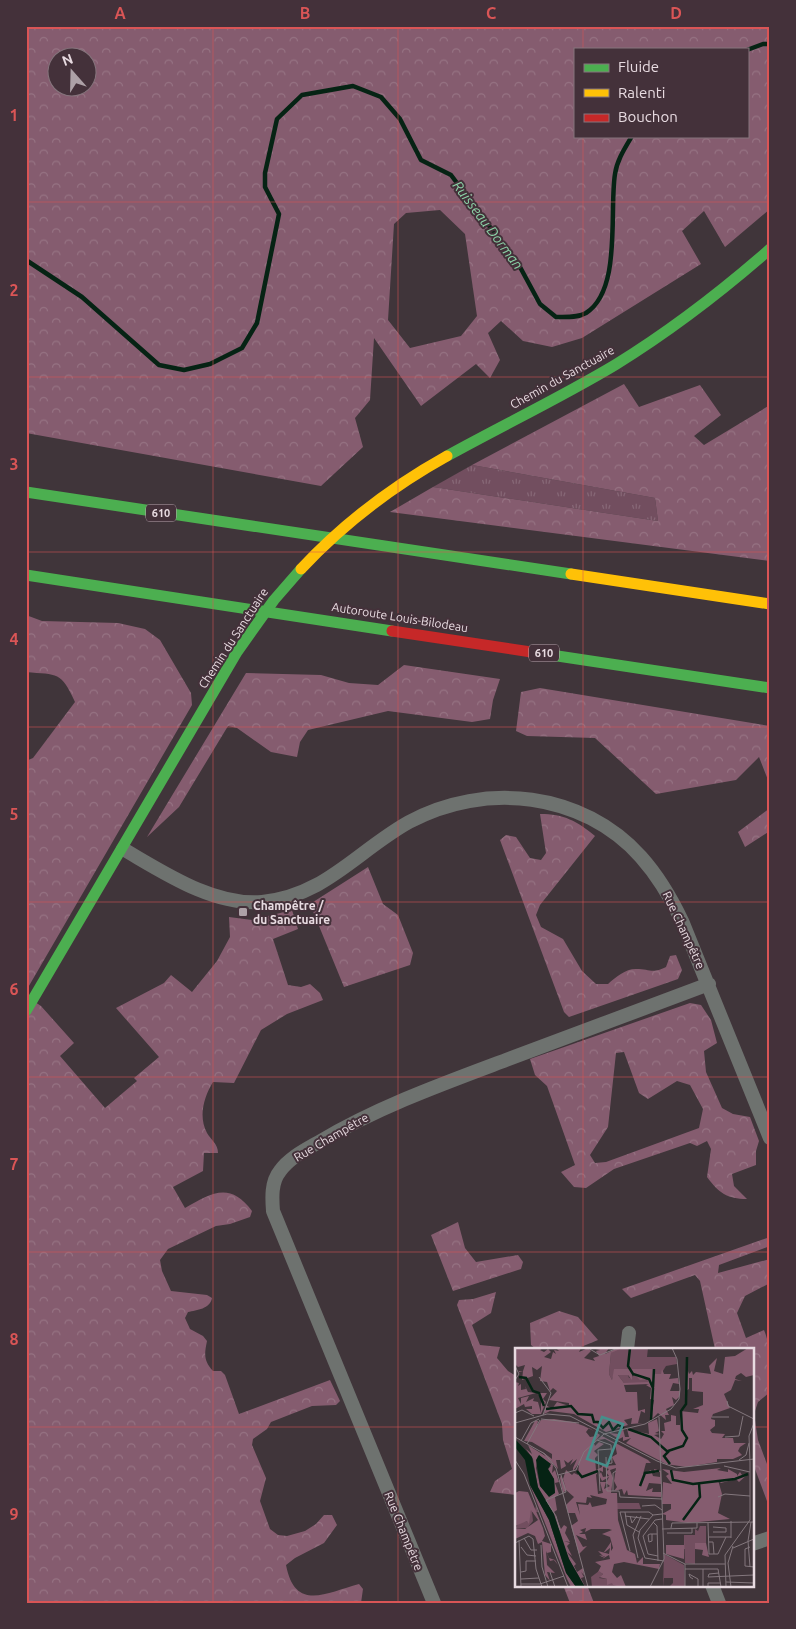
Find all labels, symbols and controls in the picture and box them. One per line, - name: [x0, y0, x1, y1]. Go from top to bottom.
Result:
- text: A: [114, 4, 126, 22]
- text: B: [300, 4, 310, 22]
- text: C: [486, 4, 496, 22]
- text: D: [670, 4, 682, 22]
- north arrow: [48, 48, 98, 98]
- legend: [574, 48, 748, 138]
- text: N: [60, 50, 75, 69]
- text: Fluide: [618, 58, 659, 75]
- text: Ralenti: [618, 84, 665, 101]
- text: 1: [9, 106, 19, 124]
- text: Bouchon: [618, 108, 678, 125]
- water label: Ruisseau Dorman: [450, 178, 526, 272]
- text: 2: [9, 281, 19, 299]
- street label: Chemin du Sanctuaire: [508, 343, 616, 411]
- text: 3: [9, 455, 19, 473]
- road number: 610: [146, 504, 176, 522]
- street label: Chemin du Sanctuaire: [196, 585, 270, 691]
- street label: Autoroute Louis-Bilodeau: [331, 600, 469, 634]
- text: 4: [9, 630, 19, 648]
- road number: 610: [529, 644, 559, 661]
- text: 5: [9, 805, 19, 823]
- street label: Rue Champêtre: [660, 889, 708, 971]
- place label: Champêtre / du Sanctuaire: [253, 899, 330, 926]
- marker: Champêtre / du Sanctuaire: [237, 906, 249, 918]
- text: 6: [9, 980, 19, 998]
- street label: Rue Champêtre: [291, 1110, 371, 1164]
- text: 7: [9, 1155, 19, 1173]
- text: 8: [9, 1330, 19, 1348]
- inset map: [515, 1348, 754, 1586]
- street label: Rue Champêtre: [382, 1490, 426, 1572]
- text: 9: [9, 1505, 19, 1523]

